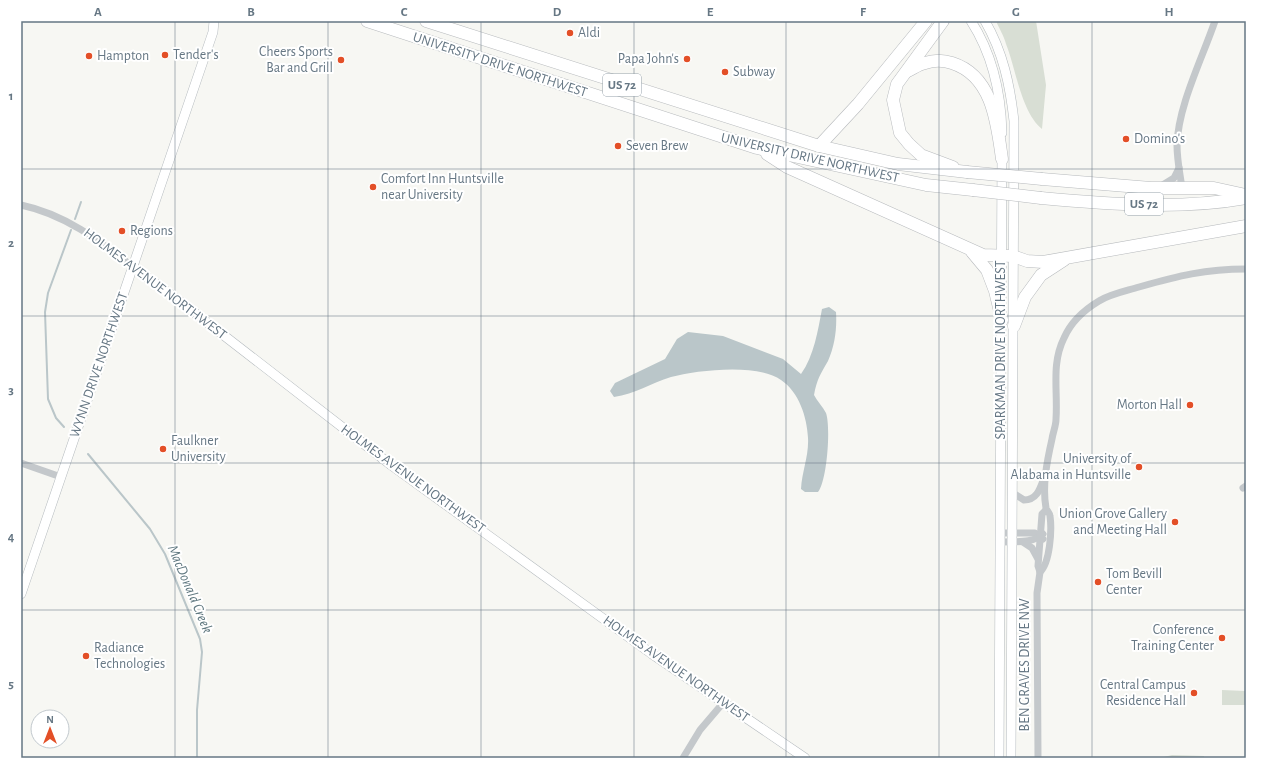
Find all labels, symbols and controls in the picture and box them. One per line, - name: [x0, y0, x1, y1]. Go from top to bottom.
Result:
- text: A: [94, 6, 102, 19]
- text: B: [247, 6, 255, 19]
- text: C: [401, 6, 408, 19]
- text: D: [553, 6, 562, 19]
- text: E: [707, 6, 714, 19]
- text: F: [860, 6, 867, 19]
- text: G: [1012, 6, 1020, 19]
- text: H: [1164, 6, 1174, 19]
- place label: Aldi: [578, 26, 600, 40]
- marker: Aldi: [565, 28, 575, 38]
- street label: UNIVERSITY DRIVE NORTHWEST: [411, 30, 589, 100]
- place label: Cheers Sports Bar and Grill: [259, 45, 333, 75]
- place label: Tender's: [173, 48, 219, 62]
- place label: Hampton: [97, 49, 149, 63]
- marker: Tender's: [160, 50, 170, 60]
- marker: Hampton: [84, 51, 94, 61]
- place label: Papa John's: [618, 52, 679, 66]
- marker: Papa John's: [682, 54, 692, 64]
- marker: Cheers Sports Bar and Grill: [336, 55, 346, 65]
- place label: Subway: [733, 65, 775, 79]
- marker: Subway: [720, 67, 730, 77]
- road number: US 72: [603, 74, 641, 96]
- text: 1: [9, 90, 13, 103]
- street label: UNIVERSITY DRIVE NORTHWEST: [720, 131, 901, 185]
- place label: Domino's: [1134, 132, 1185, 146]
- marker: Domino's: [1121, 134, 1131, 144]
- place label: Seven Brew: [626, 139, 689, 153]
- marker: Seven Brew: [613, 141, 623, 151]
- place label: Comfort Inn Huntsville near University: [381, 172, 504, 202]
- marker: Comfort Inn Huntsville near University: [368, 182, 378, 192]
- road number: US 72: [1125, 193, 1163, 215]
- place label: Regions: [130, 224, 173, 238]
- street label: HOLMES AVENUE NORTHWEST: [81, 226, 229, 342]
- marker: Regions: [117, 226, 127, 236]
- text: 2: [8, 237, 14, 250]
- street label: SPARKMAN DRIVE NORTHWEST: [994, 260, 1008, 440]
- street label: WYNN DRIVE NORTHWEST: [68, 290, 131, 440]
- text: 3: [8, 384, 14, 397]
- place label: Morton Hall: [1117, 398, 1182, 412]
- marker: Morton Hall: [1185, 400, 1195, 410]
- street label: HOLMES AVENUE NORTHWEST: [338, 422, 488, 536]
- place label: Faulkner University: [171, 434, 226, 464]
- marker: Faulkner University: [158, 444, 168, 454]
- place label: University of Alabama in Huntsville: [1011, 452, 1132, 482]
- marker: University of Alabama in Huntsville: [1134, 462, 1144, 472]
- place label: Union Grove Gallery and Meeting Hall: [1059, 507, 1167, 537]
- marker: Union Grove Gallery and Meeting Hall: [1170, 517, 1180, 527]
- text: 4: [8, 531, 15, 544]
- water label: MacDonald Creek: [165, 543, 215, 635]
- place label: Tom Bevill Center: [1106, 567, 1162, 597]
- marker: Tom Bevill Center: [1093, 577, 1103, 587]
- street label: BEN GRAVES DRIVE NW: [1018, 598, 1032, 731]
- street label: HOLMES AVENUE NORTHWEST: [600, 613, 752, 725]
- place label: Conference Training Center: [1131, 623, 1214, 653]
- marker: Conference Training Center: [1217, 633, 1227, 643]
- place label: Radiance Technologies: [94, 641, 165, 671]
- marker: Radiance Technologies: [81, 651, 91, 661]
- text: 5: [8, 678, 14, 691]
- place label: Central Campus Residence Hall: [1100, 678, 1186, 708]
- marker: Central Campus Residence Hall: [1189, 688, 1199, 698]
- north arrow: [30, 709, 70, 749]
- text: N: [46, 714, 54, 725]

